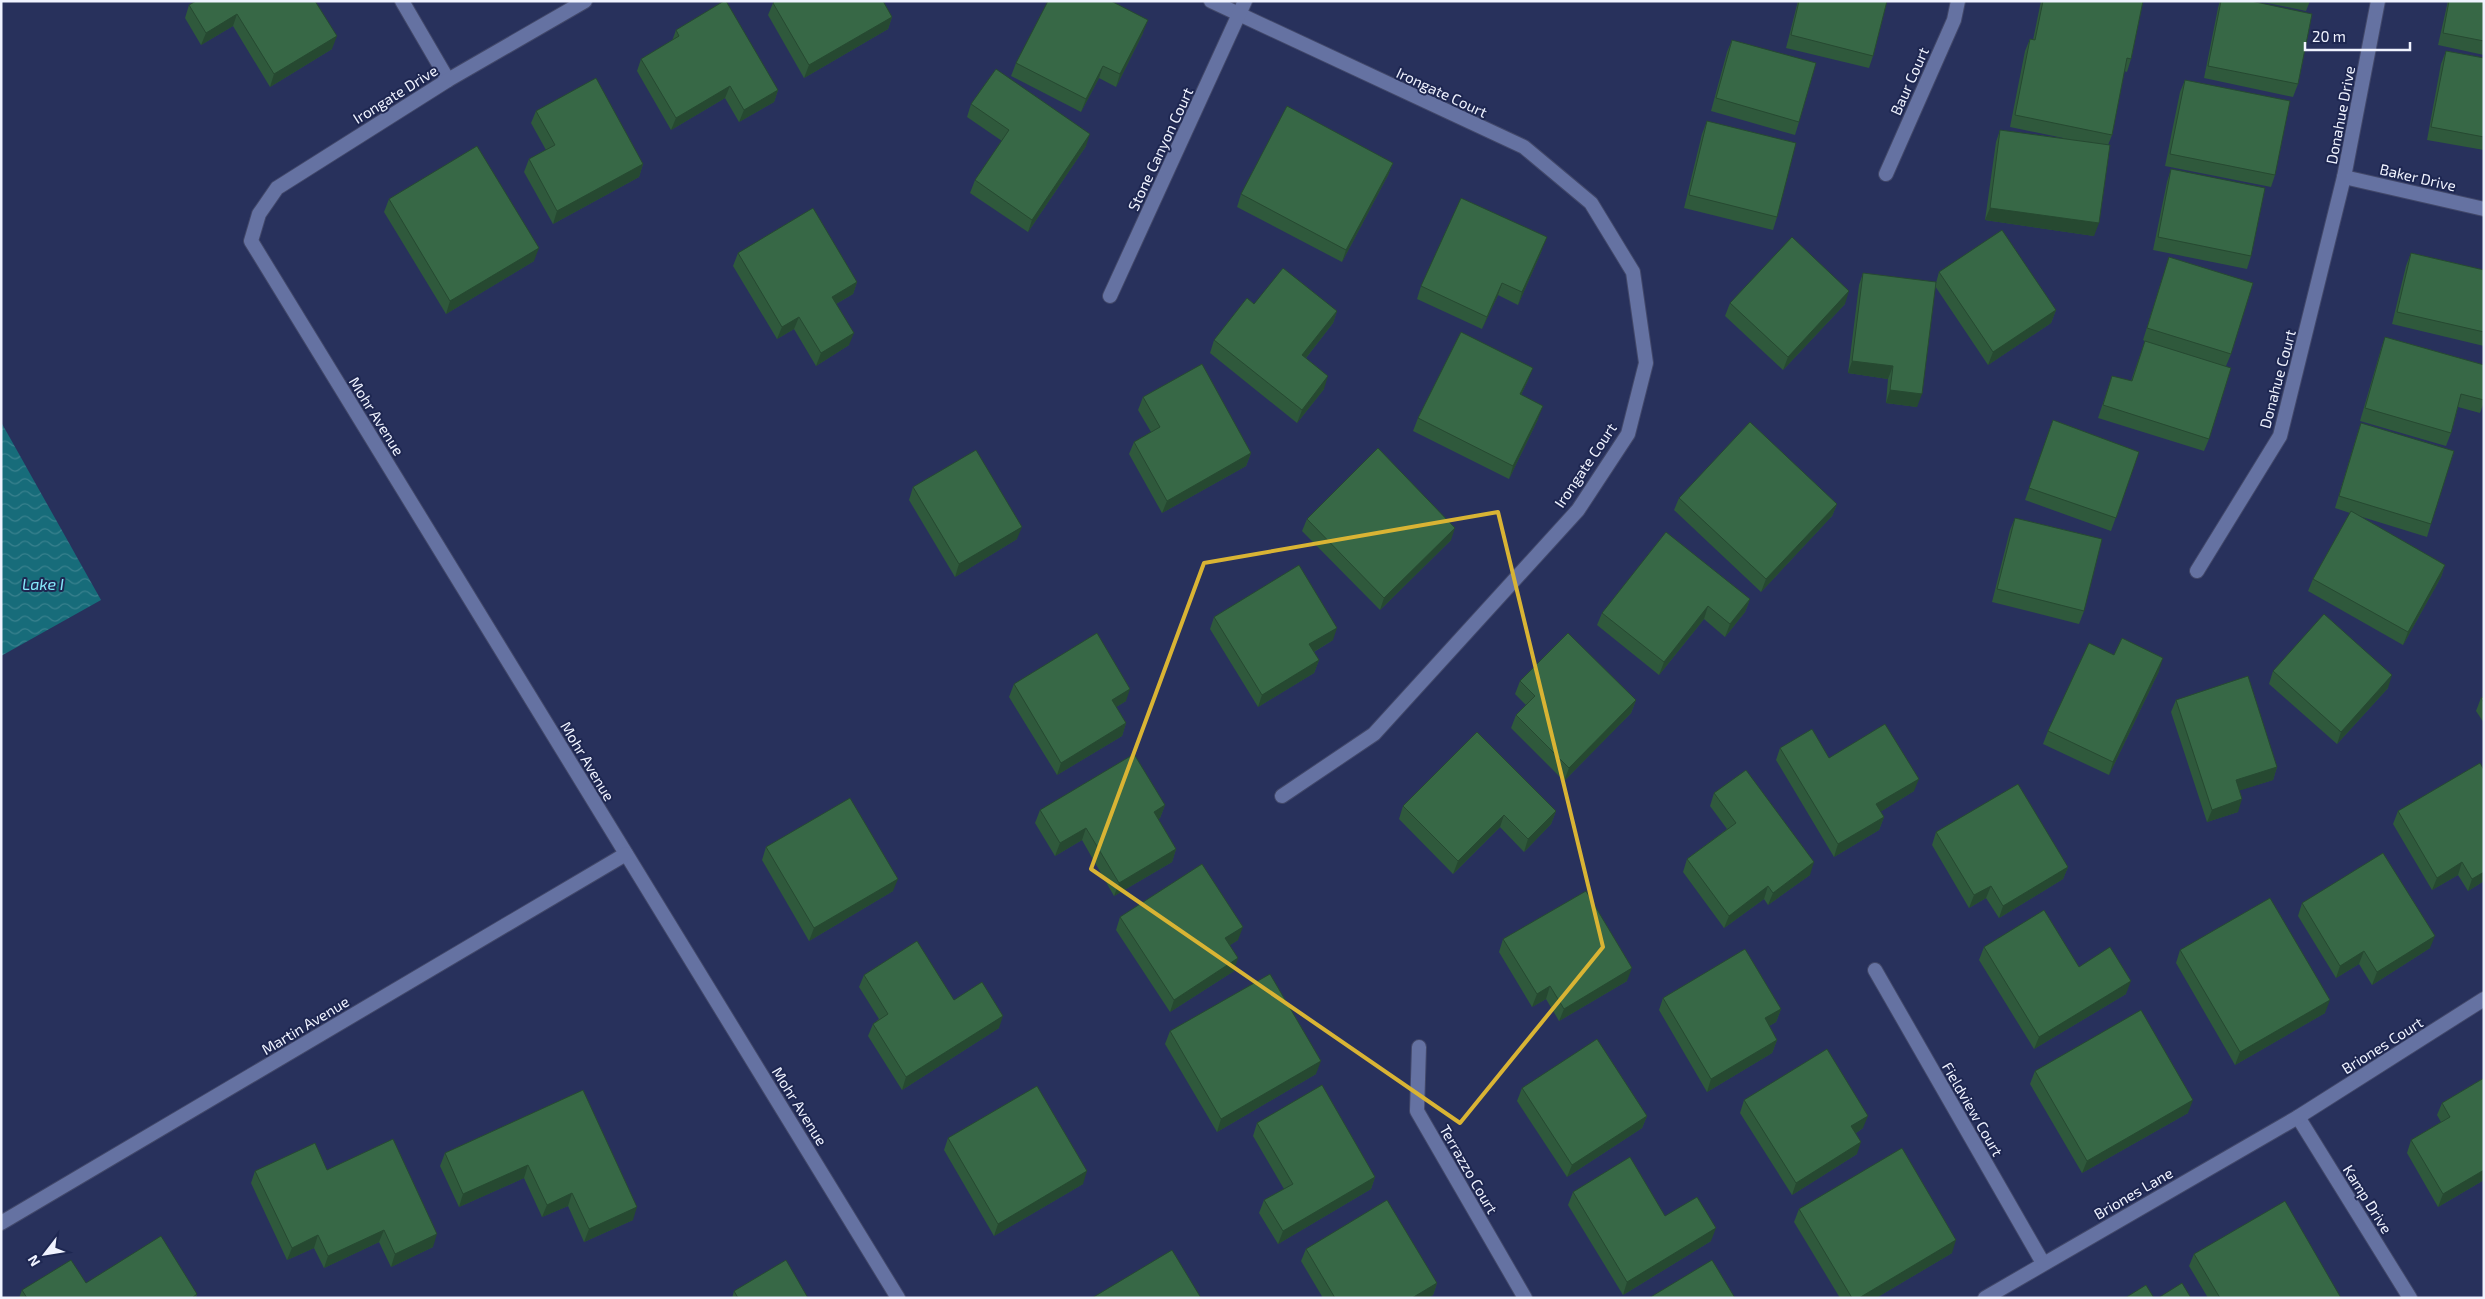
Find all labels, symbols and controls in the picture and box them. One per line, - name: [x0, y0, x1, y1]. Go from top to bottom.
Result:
- scale bar: [2305, 20, 2410, 52]
- text: 20 m: [2312, 27, 2346, 45]
- street label: Baur Court: [1886, 44, 1932, 118]
- street label: Irongate Drive: [349, 61, 441, 127]
- street label: Irongate Court: [1394, 63, 1490, 121]
- street label: Donahue Drive: [2322, 64, 2358, 166]
- street label: Stone Canyon Court: [1124, 84, 1197, 214]
- street label: Baker Drive: [2378, 159, 2458, 195]
- street label: Donahue Court: [2255, 327, 2299, 430]
- street label: Mohr Avenue: [346, 373, 408, 459]
- street label: Irongate Court: [1550, 419, 1620, 511]
- water label: Lake I: [22, 574, 64, 593]
- street label: Mohr Avenue: [557, 718, 619, 804]
- street label: Martin Avenue: [258, 992, 352, 1058]
- street label: Briones Court: [2338, 1013, 2426, 1077]
- street label: Fieldview Court: [1939, 1059, 2007, 1159]
- street label: Mohr Avenue: [769, 1063, 831, 1149]
- street label: Terrazzo Court: [1436, 1121, 1502, 1217]
- street label: Kamp Drive: [2340, 1161, 2396, 1237]
- street label: Briones Lane: [2090, 1163, 2176, 1223]
- north arrow: [20, 1229, 70, 1279]
- text: N: [24, 1252, 43, 1270]

